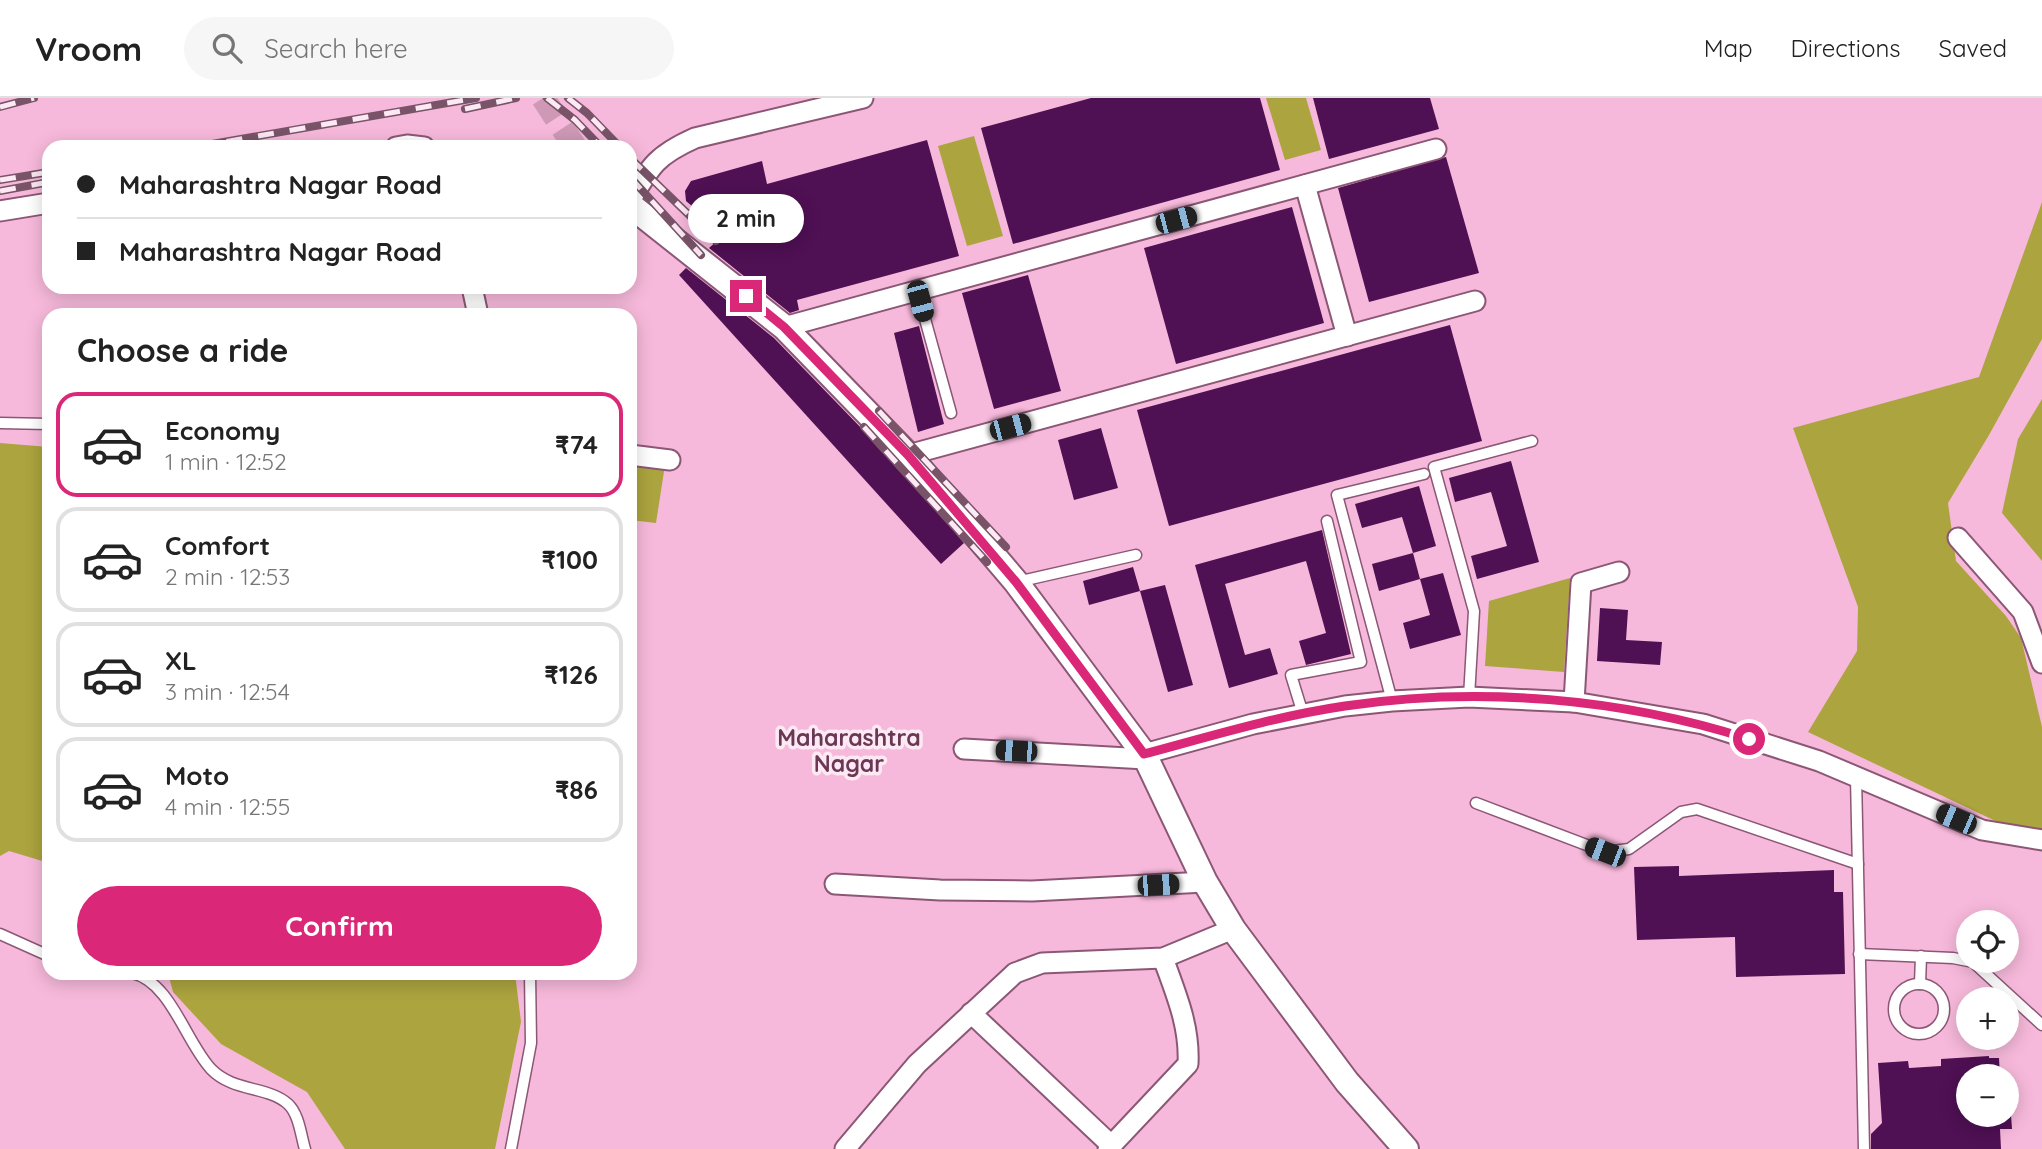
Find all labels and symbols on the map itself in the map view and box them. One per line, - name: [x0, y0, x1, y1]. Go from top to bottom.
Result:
- callout: 2 min: [688, 194, 804, 244]
- car: [1153, 204, 1200, 236]
- car: [905, 278, 936, 324]
- route end: [730, 280, 762, 312]
- car: [987, 411, 1034, 443]
- district label: Maharashtra Nagar: [777, 723, 921, 778]
- route start: [1733, 723, 1765, 755]
- car: [995, 739, 1038, 763]
- car: [1933, 801, 1980, 837]
- car: [1582, 835, 1629, 869]
- car: [1137, 873, 1180, 897]

